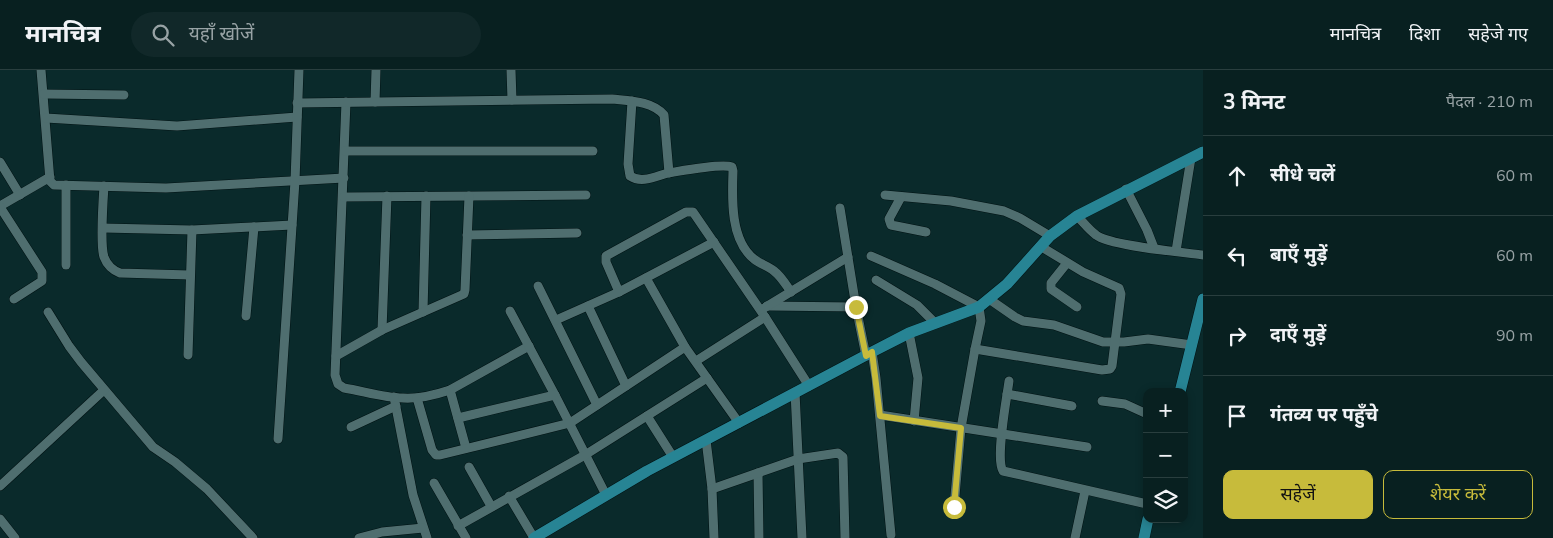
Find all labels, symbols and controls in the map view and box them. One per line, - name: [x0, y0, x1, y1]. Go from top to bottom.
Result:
- search box: [131, 12, 481, 57]
- text: मानचित्र: [25, 18, 101, 50]
- icon: search: [149, 21, 177, 49]
- text: यहाँ खोजें: [189, 21, 254, 47]
- text: मानचित्र: [1330, 22, 1381, 46]
- text: दिशा: [1409, 22, 1440, 46]
- text: सहेजे गए: [1468, 22, 1528, 46]
- text: 3 मिनट: [1223, 88, 1285, 116]
- text: पैदल · 210 m: [1446, 91, 1533, 113]
- icon: ahead: [1223, 162, 1251, 190]
- text: सीधे चलें: [1270, 162, 1335, 188]
- text: 60 m: [1496, 165, 1533, 187]
- icon: left: [1223, 242, 1251, 270]
- text: बाएँ मुड़ें: [1270, 242, 1327, 268]
- text: 60 m: [1496, 245, 1533, 267]
- route end: [845, 296, 868, 319]
- icon: right: [1223, 322, 1251, 350]
- text: दाएँ मुड़ें: [1270, 322, 1326, 348]
- text: 90 m: [1496, 325, 1533, 347]
- map controls: [1143, 388, 1188, 523]
- button: +: [1143, 388, 1188, 433]
- icon: arrive: [1223, 402, 1251, 430]
- text: गंतव्य पर पहुँचे: [1270, 402, 1378, 428]
- button: −: [1143, 433, 1188, 478]
- button: सहेजें: [1223, 470, 1373, 519]
- button: शेयर करें: [1383, 470, 1533, 519]
- button: layers: [1143, 478, 1188, 523]
- route start: [943, 496, 966, 519]

